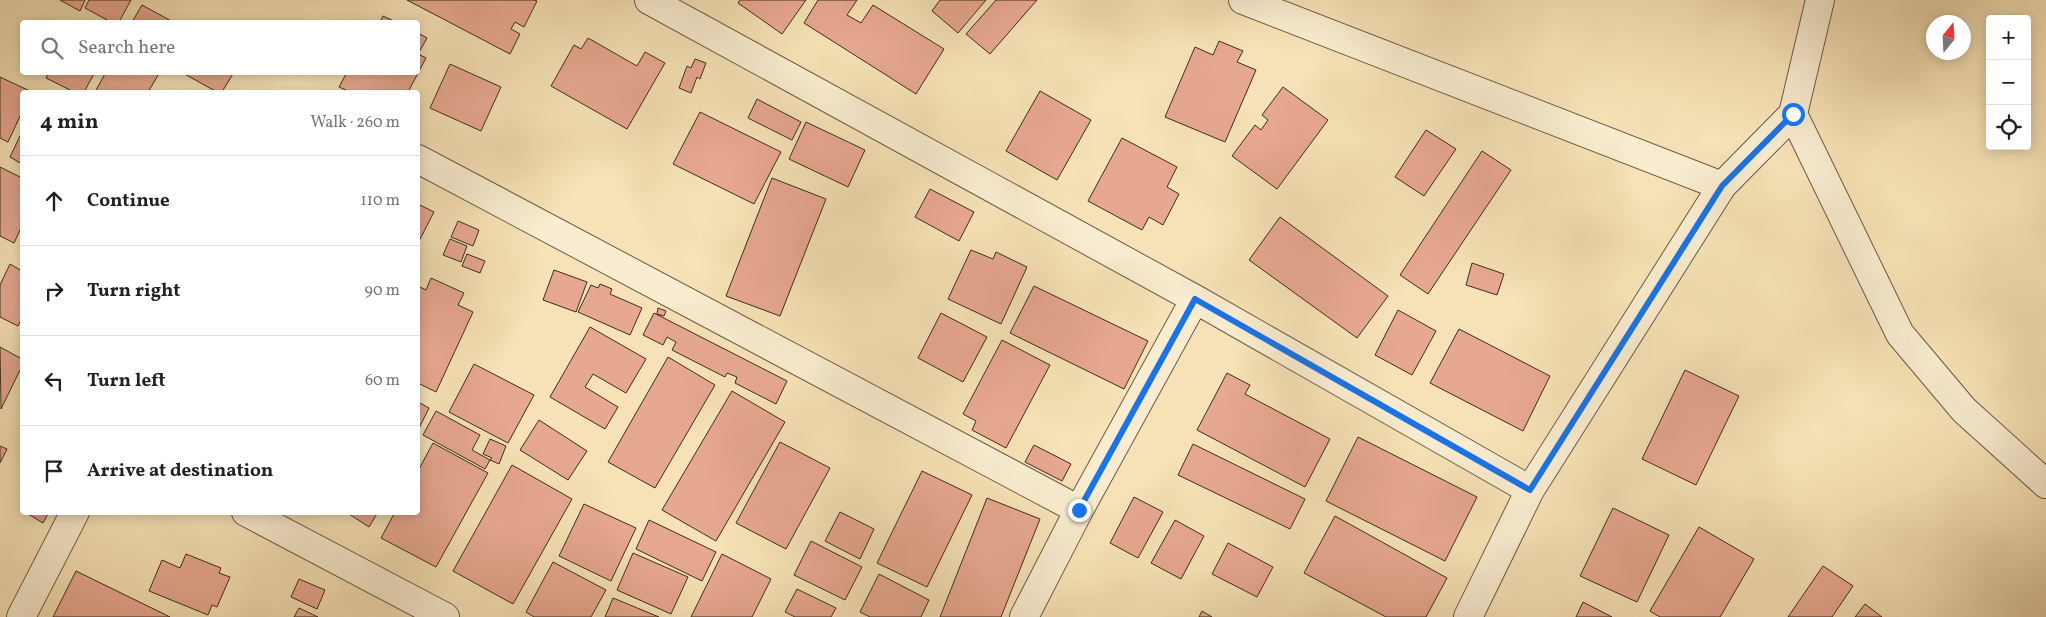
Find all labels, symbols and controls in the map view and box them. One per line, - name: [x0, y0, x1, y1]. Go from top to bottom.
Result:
- north arrow: [1926, 15, 1971, 60]
- map controls: [1986, 15, 2031, 150]
- button: +: [1986, 15, 2031, 60]
- search box: [20, 20, 420, 75]
- icon: search: [38, 34, 66, 62]
- text: Search here: [78, 35, 175, 61]
- button: −: [1986, 60, 2031, 105]
- route start: [1782, 103, 1805, 126]
- button: locate: [1986, 105, 2031, 150]
- text: 4 min: [40, 108, 99, 137]
- text: Walk · 260 m: [310, 112, 400, 134]
- icon: ahead: [40, 187, 68, 215]
- text: Continue: [87, 188, 170, 214]
- text: 110 m: [361, 190, 400, 212]
- icon: right: [40, 277, 68, 305]
- text: Turn right: [87, 278, 180, 304]
- text: 90 m: [364, 280, 400, 302]
- icon: left: [40, 367, 68, 395]
- text: Turn left: [87, 368, 166, 394]
- text: 60 m: [365, 370, 400, 392]
- icon: arrive: [40, 457, 68, 485]
- text: Arrive at destination: [87, 458, 273, 484]
- route end: [1068, 499, 1091, 522]

